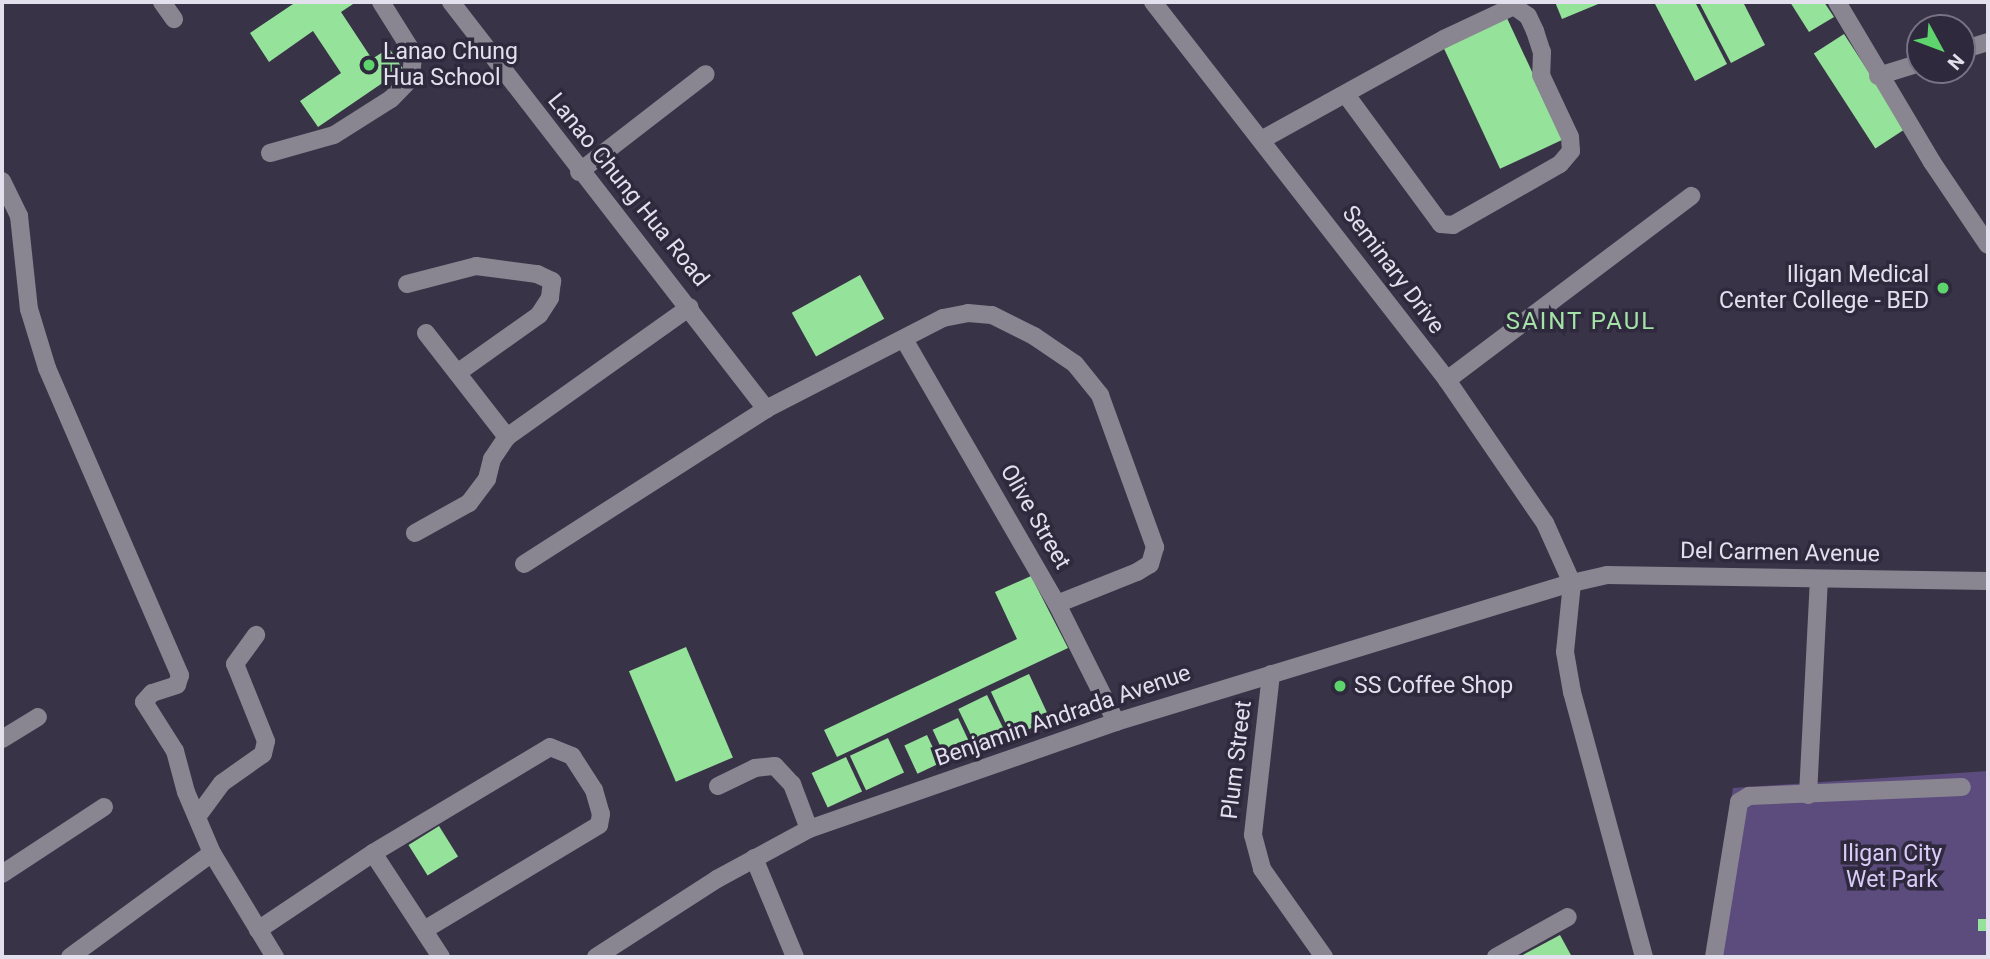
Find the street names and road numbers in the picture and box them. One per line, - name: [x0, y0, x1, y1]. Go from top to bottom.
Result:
- street label: Lanao Chung Hua Road: [542, 88, 714, 292]
- street label: Seminary Drive: [1336, 201, 1450, 339]
- street label: Olive Street: [994, 460, 1076, 574]
- street label: Del Carmen Avenue: [1680, 537, 1880, 569]
- street label: Benjamin Andrada Avenue: [932, 659, 1194, 773]
- street label: Plum Street: [1216, 699, 1258, 821]

